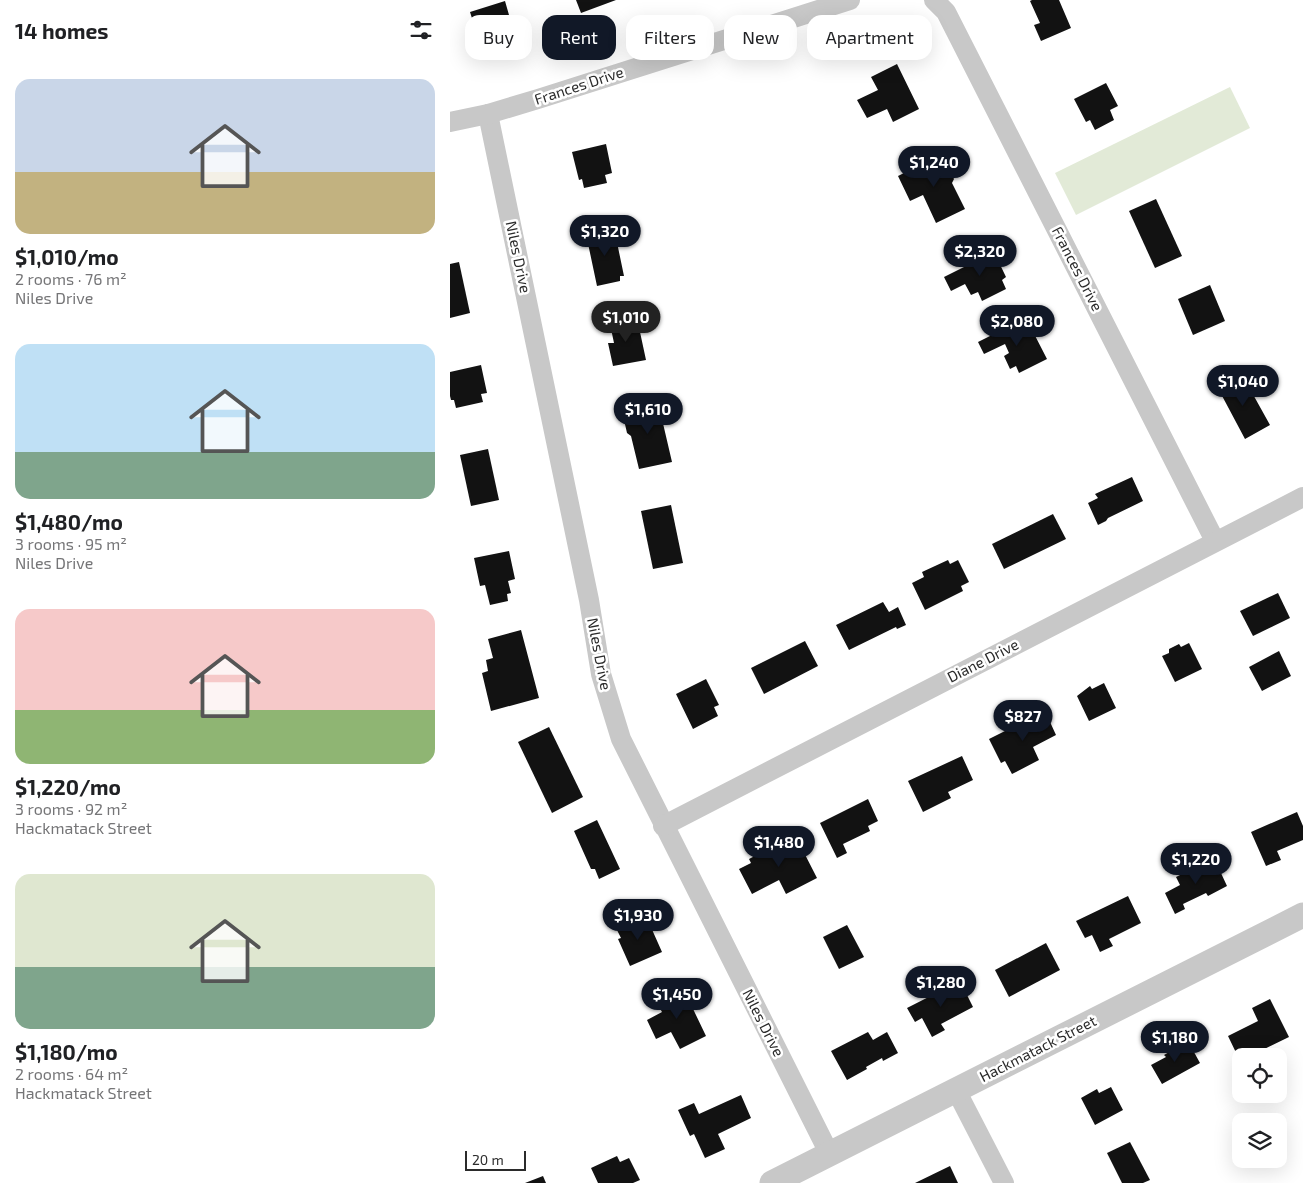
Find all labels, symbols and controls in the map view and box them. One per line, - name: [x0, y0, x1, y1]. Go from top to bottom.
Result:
- chip: Buy: [465, 15, 532, 60]
- chip: Rent: [542, 15, 616, 60]
- chip: Filters: [626, 15, 714, 60]
- chip: New: [724, 15, 797, 60]
- chip: Apartment: [807, 15, 932, 60]
- icon: filters: [407, 16, 435, 44]
- text: 14 homes: [15, 18, 109, 43]
- street label: Frances Drive: [532, 62, 626, 108]
- icon: home: [180, 111, 270, 201]
- pin: $1,240: [893, 146, 975, 188]
- text: $1,240: [909, 152, 959, 171]
- pin: $1,320: [564, 214, 646, 257]
- street label: Niles Drive: [503, 219, 535, 295]
- text: $1,320: [581, 221, 629, 240]
- street label: Frances Drive: [1049, 223, 1107, 314]
- pin: $2,320: [939, 234, 1021, 277]
- text: $2,320: [955, 241, 1005, 260]
- text: $1,010/mo: [15, 244, 119, 269]
- text: 2 rooms · 76 m²: [15, 269, 127, 288]
- text: Niles Drive: [15, 288, 93, 307]
- pin: $1,010: [585, 300, 667, 343]
- pin: $2,080: [976, 304, 1058, 347]
- text: $1,010: [602, 307, 650, 326]
- text: $2,080: [991, 311, 1043, 330]
- pin: $1,040: [1202, 364, 1284, 407]
- text: $1,040: [1218, 371, 1268, 390]
- icon: home: [180, 376, 270, 466]
- pin: $1,610: [607, 392, 689, 435]
- text: $1,610: [625, 399, 671, 418]
- text: $1,480/mo: [15, 509, 123, 534]
- text: 3 rooms · 95 m²: [15, 534, 127, 553]
- text: Niles Drive: [15, 553, 93, 572]
- street label: Niles Drive: [584, 616, 616, 692]
- street label: Diane Drive: [944, 634, 1021, 686]
- icon: home: [180, 641, 270, 731]
- pin: $827: [993, 700, 1053, 742]
- text: $827: [1005, 706, 1042, 725]
- text: $1,220/mo: [15, 774, 121, 799]
- text: 3 rooms · 92 m²: [15, 799, 127, 818]
- text: Hackmatack Street: [15, 818, 152, 837]
- pin: $1,480: [738, 826, 820, 868]
- text: $1,480: [754, 832, 804, 851]
- pin: $1,220: [1155, 842, 1237, 885]
- text: $1,220: [1172, 849, 1220, 868]
- pin: $1,930: [597, 898, 679, 941]
- text: $1,930: [614, 905, 662, 924]
- icon: home: [180, 906, 270, 996]
- pin: $1,280: [900, 966, 982, 1008]
- text: $1,280: [916, 972, 966, 991]
- pin: $1,450: [636, 978, 718, 1020]
- text: $1,450: [652, 984, 702, 1003]
- street label: Niles Drive: [739, 986, 789, 1059]
- street label: Hackmatack Street: [976, 1011, 1099, 1085]
- pin: $1,180: [1134, 1020, 1216, 1063]
- text: $1,180: [1152, 1027, 1198, 1046]
- text: $1,180/mo: [15, 1039, 118, 1064]
- map controls: [1232, 1048, 1287, 1168]
- button: locate: [1232, 1048, 1287, 1103]
- text: 2 rooms · 64 m²: [15, 1064, 128, 1083]
- text: Hackmatack Street: [15, 1083, 152, 1102]
- button: layers: [1232, 1113, 1287, 1168]
- scale bar: [465, 1148, 526, 1171]
- text: 20 m: [472, 1151, 504, 1168]

